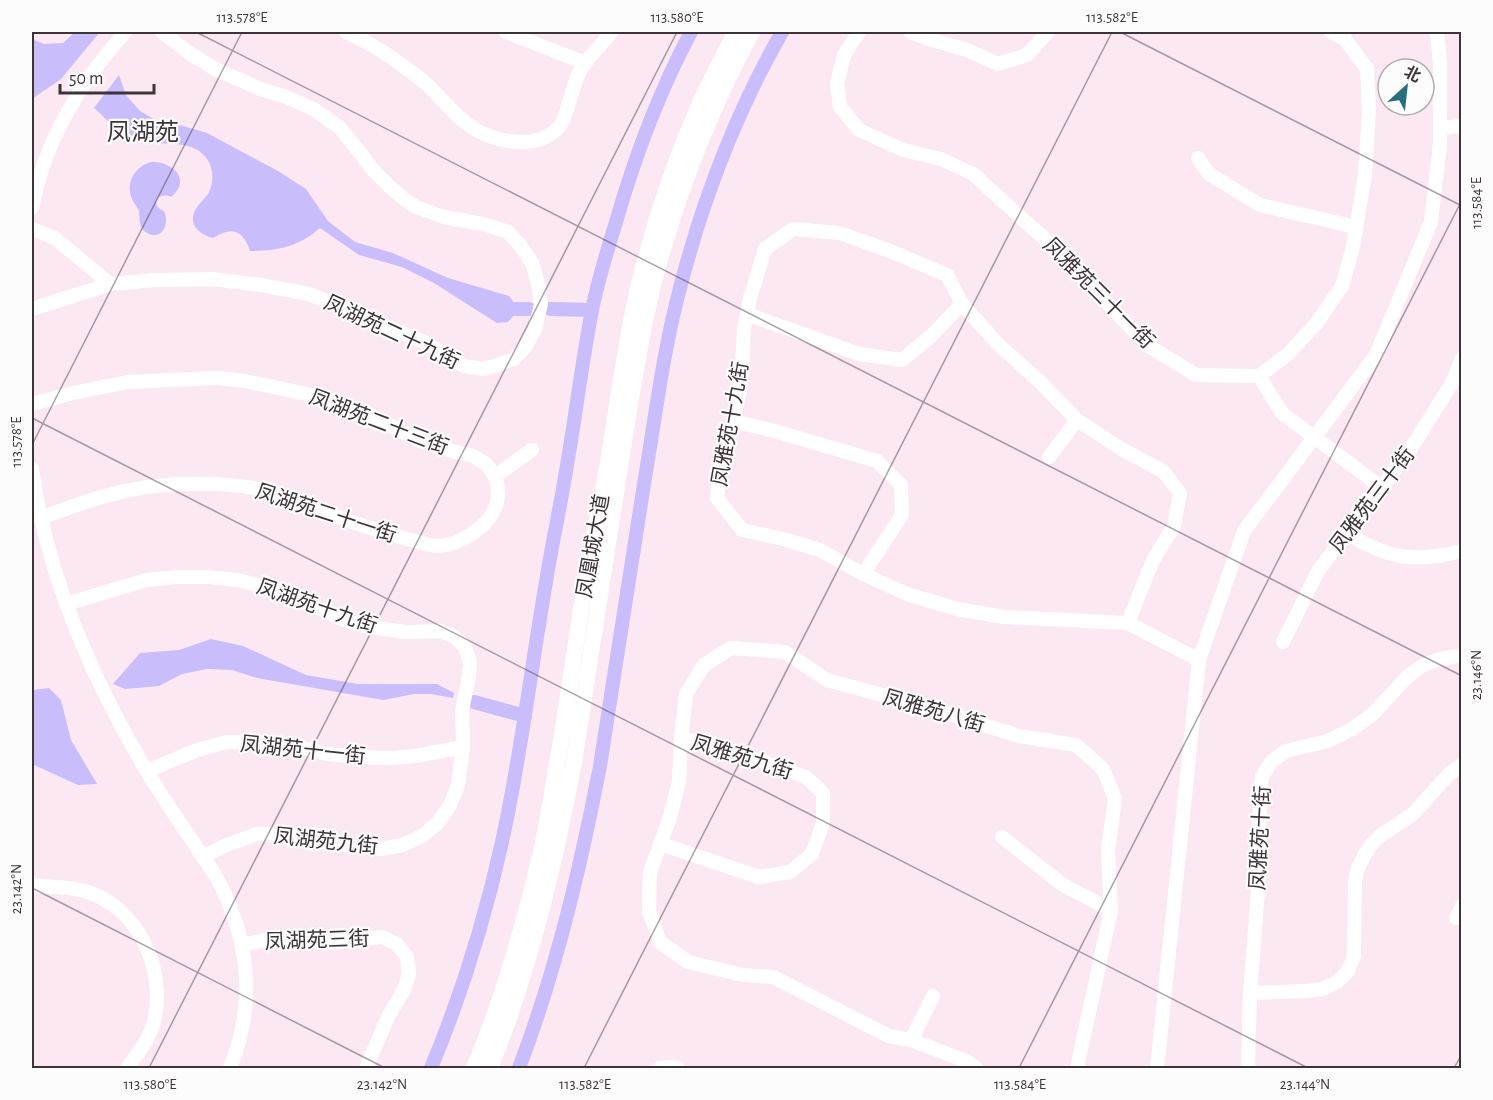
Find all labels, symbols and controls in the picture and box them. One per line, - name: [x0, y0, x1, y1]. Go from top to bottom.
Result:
- text: 113.578°E: [216, 10, 268, 25]
- text: 113.580°E: [651, 10, 703, 25]
- text: 113.582°E: [1086, 10, 1138, 25]
- scale bar: [60, 57, 154, 95]
- north arrow: [1376, 57, 1436, 117]
- text: 北: [1402, 63, 1424, 85]
- text: 50 m: [69, 70, 103, 88]
- district label: 凤湖苑: [107, 119, 179, 145]
- text: 113.584°E: [1469, 177, 1484, 229]
- street label: 凤雅苑三十一街: [1039, 233, 1159, 353]
- street label: 凤湖苑二十九街: [321, 291, 463, 373]
- street label: 凤雅苑十九街: [708, 360, 752, 488]
- street label: 凤湖苑二十三街: [306, 385, 452, 459]
- text: 113.578°E: [9, 416, 24, 468]
- street label: 凤雅苑三十街: [1325, 443, 1419, 557]
- street label: 凤湖苑二十一街: [253, 480, 399, 546]
- street label: 凤凰城大道: [573, 492, 613, 600]
- street label: 凤湖苑十九街: [254, 575, 380, 637]
- text: 23.146°N: [1469, 650, 1484, 700]
- street label: 凤雅苑八街: [881, 686, 987, 736]
- street label: 凤雅苑九街: [689, 731, 795, 783]
- street label: 凤湖苑十一街: [239, 732, 367, 768]
- street label: 凤雅苑十街: [1246, 785, 1274, 891]
- street label: 凤湖苑九街: [273, 825, 379, 857]
- text: 23.142°N: [9, 864, 24, 914]
- street label: 凤湖苑三街: [264, 927, 370, 953]
- text: 113.580°E: [124, 1077, 176, 1092]
- text: 23.142°N: [357, 1077, 407, 1092]
- text: 113.582°E: [559, 1077, 611, 1092]
- text: 113.584°E: [994, 1077, 1046, 1092]
- text: 23.144°N: [1280, 1077, 1330, 1092]

